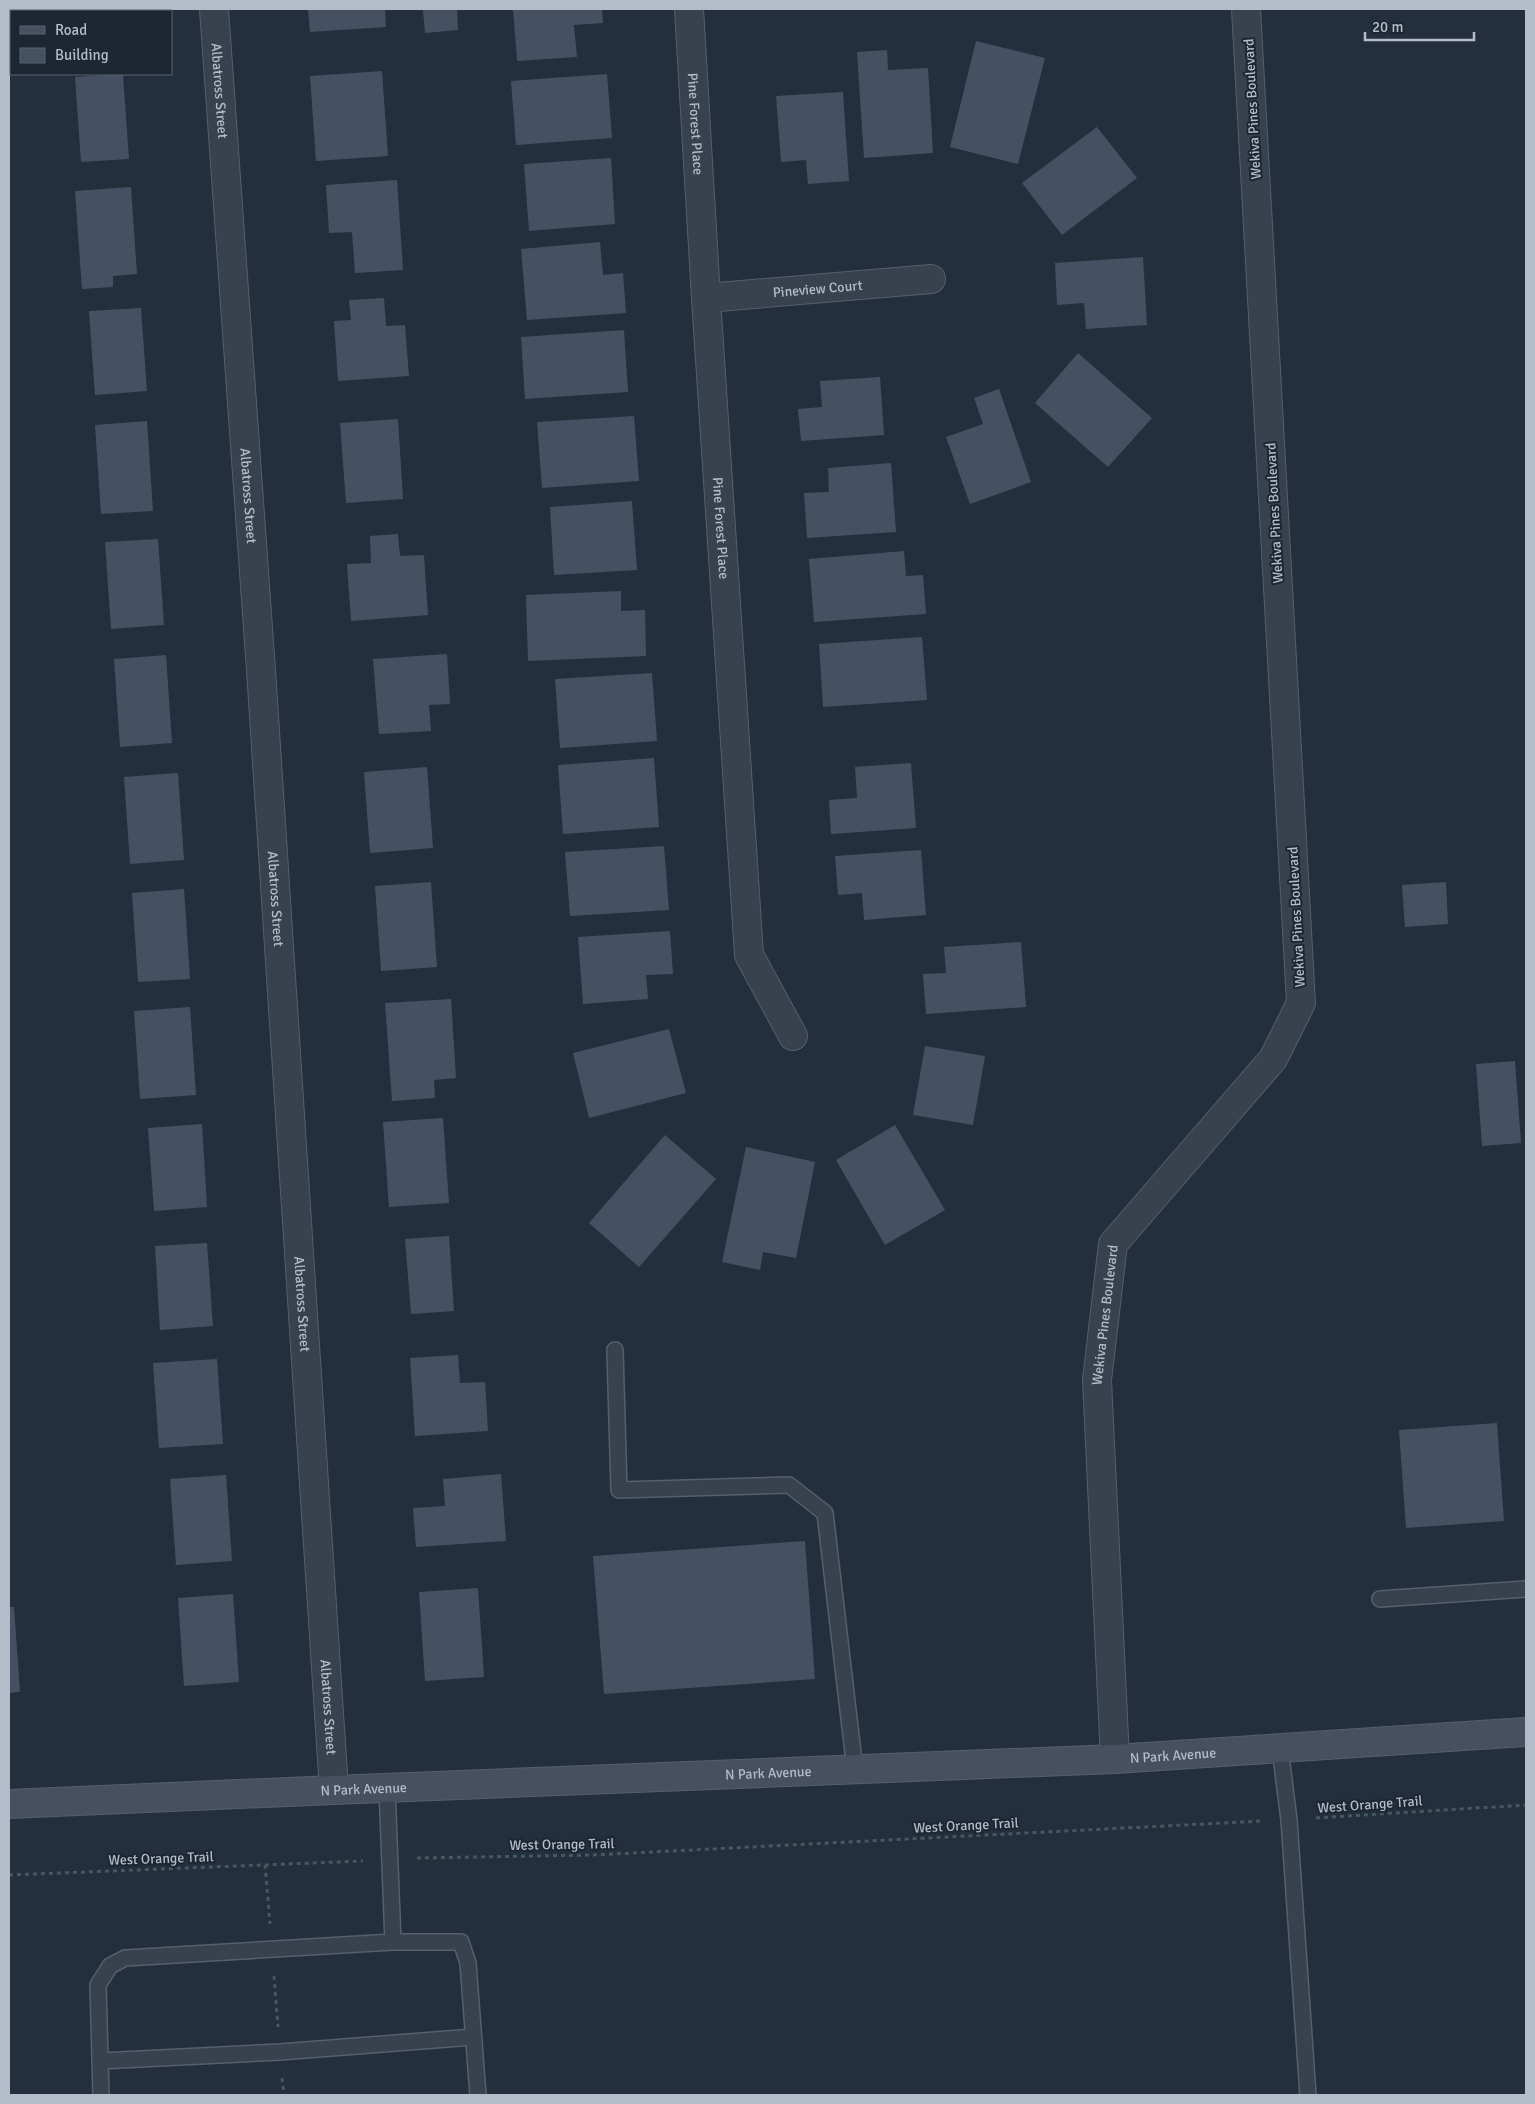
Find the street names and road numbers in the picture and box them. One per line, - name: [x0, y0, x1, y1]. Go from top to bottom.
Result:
- street label: Wekiva Pines Boulevard: [1240, 38, 1265, 180]
- street label: Albatross Street: [207, 42, 231, 139]
- street label: Pine Forest Place: [684, 72, 707, 175]
- street label: Pineview Court: [772, 277, 863, 301]
- street label: Wekiva Pines Boulevard: [1262, 442, 1287, 584]
- street label: Albatross Street: [236, 447, 260, 544]
- street label: Pine Forest Place: [709, 476, 732, 580]
- street label: Wekiva Pines Boulevard: [1284, 846, 1309, 988]
- street label: Albatross Street: [264, 851, 287, 947]
- street label: Wekiva Pines Boulevard: [1088, 1244, 1122, 1386]
- street label: Albatross Street: [290, 1256, 313, 1352]
- street label: Albatross Street: [317, 1659, 340, 1756]
- street label: N Park Avenue: [1129, 1744, 1217, 1767]
- street label: N Park Avenue: [725, 1763, 812, 1783]
- street label: N Park Avenue: [320, 1779, 407, 1800]
- street label: West Orange Trail: [1317, 1792, 1423, 1817]
- street label: West Orange Trail: [913, 1814, 1019, 1837]
- street label: West Orange Trail: [509, 1835, 615, 1854]
- street label: West Orange Trail: [108, 1848, 214, 1869]

